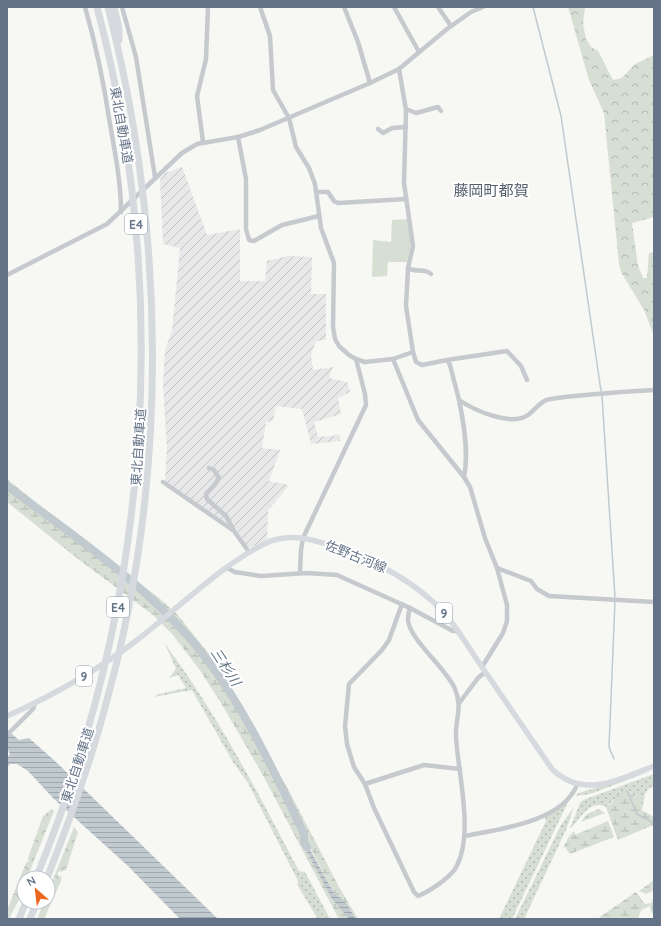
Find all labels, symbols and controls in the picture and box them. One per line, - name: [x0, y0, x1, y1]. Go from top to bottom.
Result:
- street label: 東北自動車道: [107, 85, 137, 165]
- district label: 藤岡町都賀: [453, 181, 529, 200]
- road number: E4: [125, 214, 147, 234]
- street label: 東北自動車道: [127, 408, 149, 486]
- street label: 佐野古河線: [323, 536, 389, 576]
- road number: E4: [107, 597, 129, 617]
- road number: 9: [436, 603, 452, 623]
- water label: 三杉川: [207, 644, 246, 691]
- road number: 9: [76, 666, 92, 686]
- street label: 東北自動車道: [57, 725, 97, 805]
- north arrow: [16, 870, 56, 910]
- text: N: [24, 873, 38, 889]

